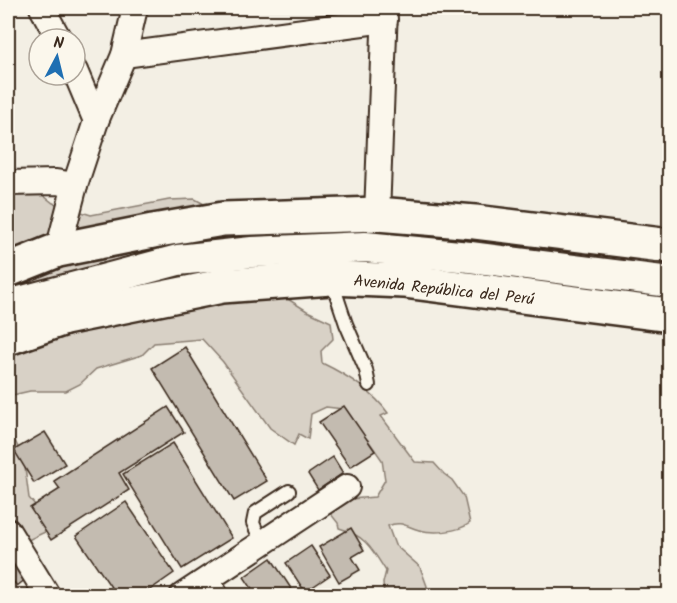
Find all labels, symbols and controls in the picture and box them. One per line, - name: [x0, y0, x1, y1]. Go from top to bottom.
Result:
- north arrow: [27, 27, 87, 87]
- text: N: [52, 31, 65, 57]
- street label: Avenida República del Perú: [352, 269, 536, 312]

